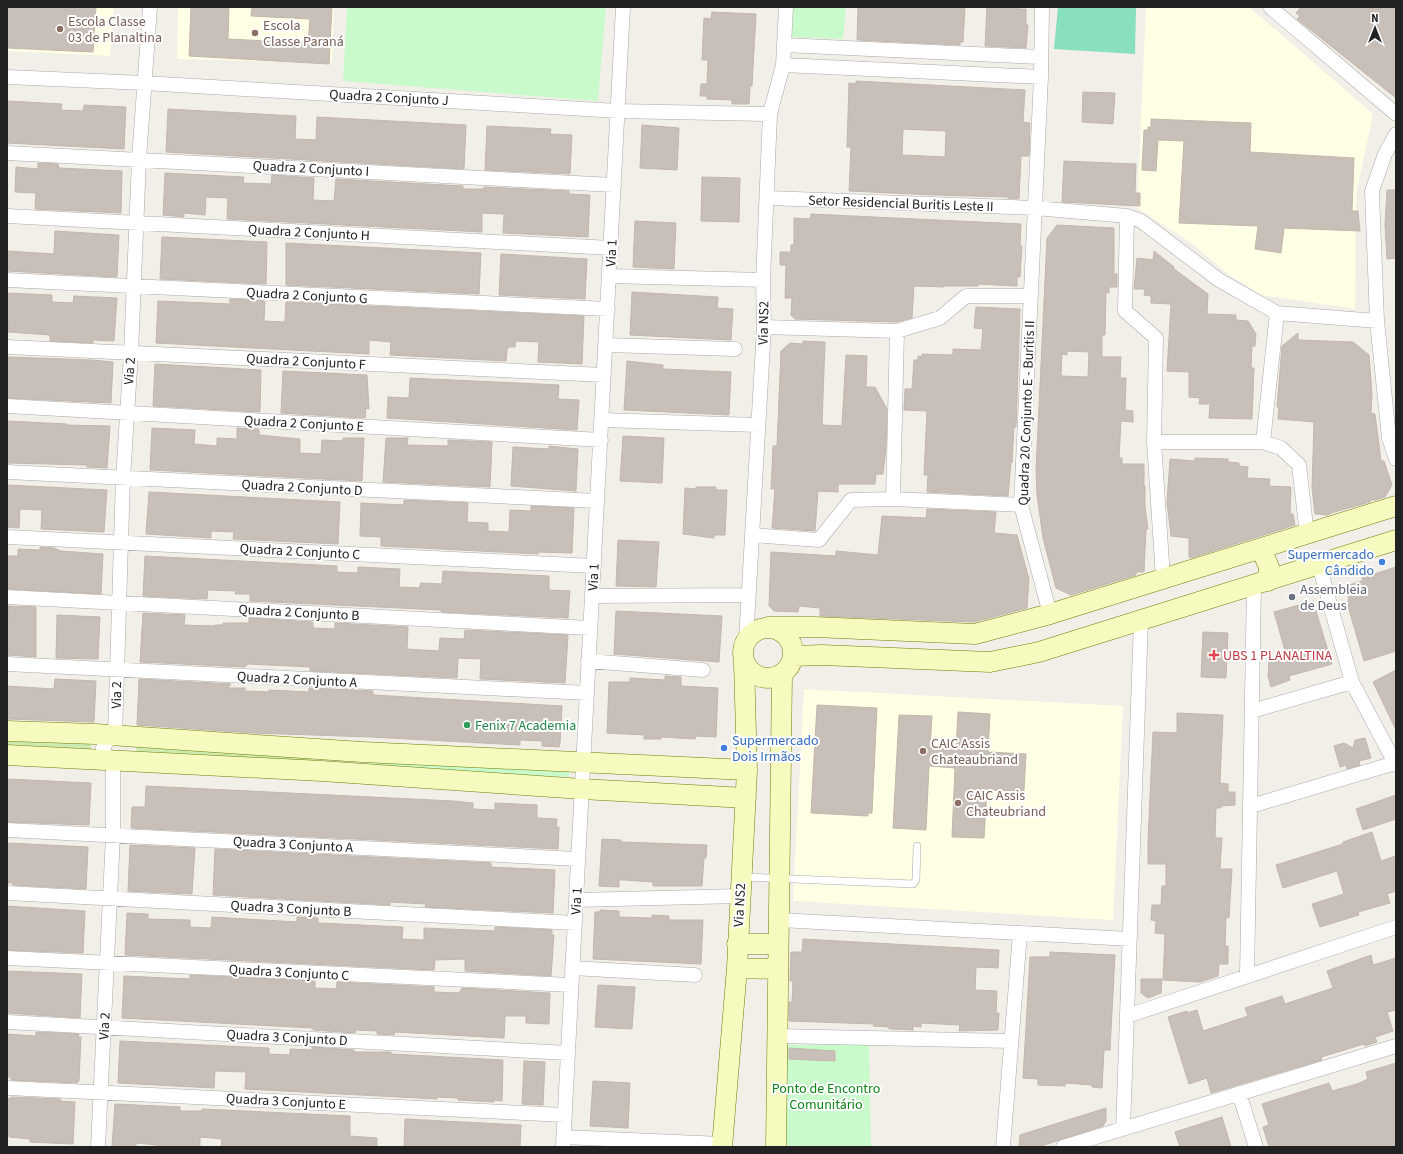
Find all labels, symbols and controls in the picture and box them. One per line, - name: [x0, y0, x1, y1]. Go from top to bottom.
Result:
- north arrow: [1355, 8, 1395, 48]
- text: N: [1371, 11, 1379, 26]
- place label: Escola Classe 03 de Planaltina: [68, 12, 162, 48]
- place label: Escola Classe Paraná: [263, 16, 344, 52]
- marker: Escola Classe 03 de Planaltina: [55, 24, 65, 34]
- marker: Escola Classe Paraná: [250, 28, 260, 38]
- street label: Quadra 2 Conjunto J: [329, 85, 449, 111]
- street label: Quadra 2 Conjunto I: [252, 156, 370, 182]
- street label: Setor Residencial Buritis Leste II: [808, 191, 994, 217]
- street label: Quadra 2 Conjunto H: [248, 220, 370, 246]
- street label: Via 1: [601, 239, 623, 267]
- street label: Quadra 2 Conjunto G: [246, 283, 368, 309]
- street label: Via NS2: [754, 301, 774, 345]
- street label: Quadra 20 Conjunto E - Buritis II: [1014, 320, 1040, 506]
- street label: Quadra 2 Conjunto F: [246, 349, 366, 375]
- street label: Via 2: [119, 357, 141, 385]
- street label: Quadra 2 Conjunto E: [243, 411, 364, 437]
- street label: Quadra 2 Conjunto D: [241, 475, 363, 501]
- street label: Quadra 2 Conjunto C: [239, 539, 361, 565]
- place label: Supermercado Cândido: [1287, 545, 1374, 581]
- marker: Supermercado Cândido: [1377, 557, 1387, 567]
- street label: Via 1: [583, 563, 605, 591]
- place label: Assembleia de Deus: [1300, 580, 1367, 616]
- marker: Assembleia de Deus: [1287, 592, 1297, 602]
- street label: Quadra 2 Conjunto B: [238, 600, 360, 626]
- place label: UBS 1 PLANALTINA: [1223, 646, 1332, 666]
- marker: UBS 1 PLANALTINA: [1208, 649, 1220, 661]
- street label: Quadra 2 Conjunto A: [236, 667, 358, 693]
- street label: Via 2: [107, 681, 127, 709]
- place label: Fenix 7 Academia: [475, 716, 576, 736]
- marker: Fenix 7 Academia: [462, 720, 472, 730]
- place label: Supermercado Dois Irmãos: [732, 731, 819, 767]
- place label: CAIC Assis Chateaubriand: [931, 734, 1018, 770]
- marker: Supermercado Dois Irmãos: [719, 743, 729, 753]
- marker: CAIC Assis Chateaubriand: [918, 746, 928, 756]
- place label: CAIC Assis Chateubriand: [966, 786, 1046, 822]
- marker: CAIC Assis Chateubriand: [953, 798, 963, 808]
- street label: Quadra 3 Conjunto A: [232, 832, 354, 858]
- street label: Via NS2: [729, 883, 751, 928]
- street label: Via 1: [566, 887, 588, 915]
- street label: Quadra 3 Conjunto B: [230, 896, 352, 922]
- street label: Quadra 3 Conjunto C: [228, 960, 350, 986]
- street label: Via 2: [94, 1012, 116, 1040]
- street label: Quadra 3 Conjunto D: [226, 1025, 348, 1051]
- park label: Ponto de Encontro Comunitário: [772, 1079, 880, 1115]
- street label: Quadra 3 Conjunto E: [225, 1089, 346, 1115]

